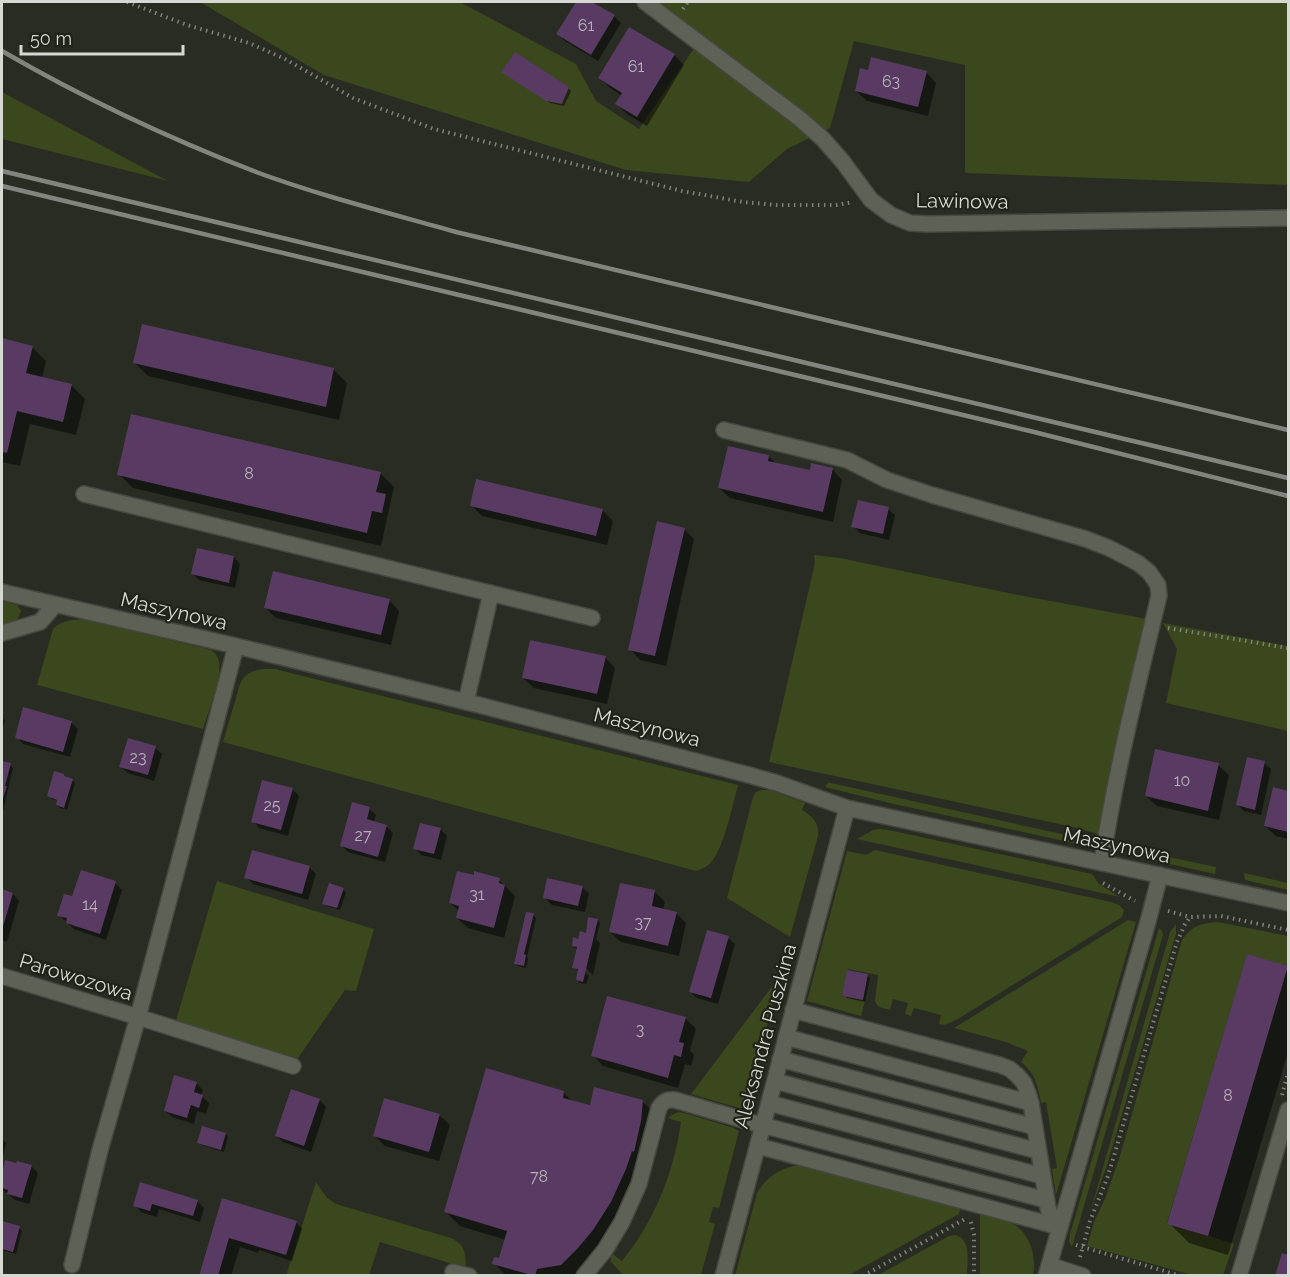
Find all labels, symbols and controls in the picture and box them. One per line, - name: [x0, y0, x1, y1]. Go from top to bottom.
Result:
- house number: 61: [578, 16, 594, 35]
- scale bar: [21, 18, 183, 56]
- text: 50 m: [30, 28, 72, 49]
- house number: 61: [628, 57, 644, 76]
- house number: 63: [882, 72, 900, 91]
- street label: Lawinowa: [915, 188, 1009, 214]
- house number: 8: [244, 464, 254, 483]
- street label: Maszynowa: [118, 587, 230, 635]
- street label: Maszynowa: [591, 702, 703, 752]
- house number: 23: [130, 748, 146, 767]
- house number: 10: [1174, 771, 1190, 790]
- house number: 25: [263, 796, 281, 815]
- street label: Maszynowa: [1061, 822, 1173, 868]
- house number: 27: [355, 826, 372, 845]
- house number: 31: [469, 885, 485, 904]
- house number: 14: [82, 895, 98, 914]
- house number: 37: [634, 913, 652, 932]
- street label: Aleksandra Puszkina: [729, 941, 801, 1131]
- street label: Parowozowa: [17, 948, 135, 1006]
- house number: 3: [636, 1020, 644, 1039]
- house number: 8: [1223, 1086, 1233, 1105]
- house number: 78: [530, 1167, 548, 1186]

